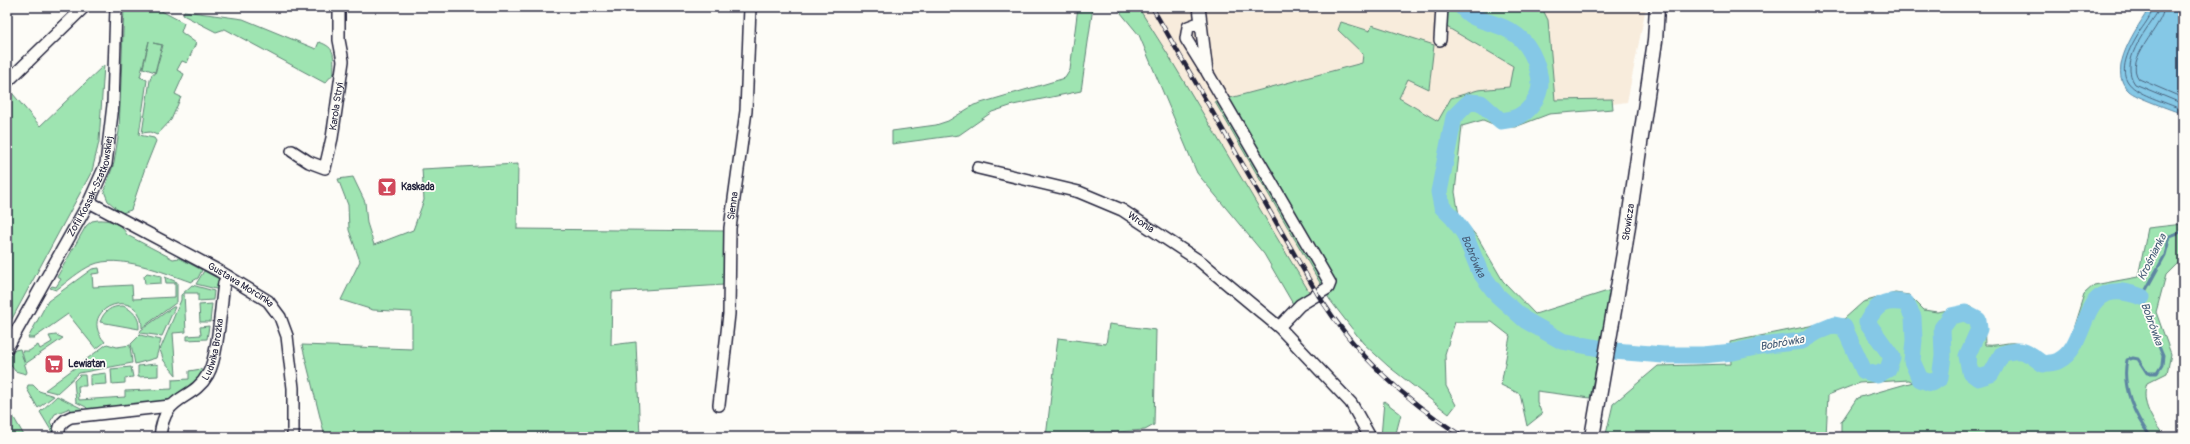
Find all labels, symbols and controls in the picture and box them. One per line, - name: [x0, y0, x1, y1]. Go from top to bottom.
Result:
- street label: Karola Stryi: [327, 82, 346, 131]
- street label: Zofii Kossak-Szatkowskiej: [65, 135, 115, 239]
- bar icon: Kaskada: [376, 176, 398, 198]
- place label: Kaskada: [401, 181, 435, 193]
- street label: Sienna: [725, 191, 741, 221]
- street label: Słowicza: [1620, 203, 1637, 241]
- street label: Wronia: [1125, 209, 1157, 236]
- water label: Krośnianka: [2135, 231, 2170, 282]
- water label: Bobrówka: [1459, 233, 1489, 281]
- street label: Gustawa Morcinka: [205, 260, 277, 310]
- water label: Bobrówka: [2138, 301, 2166, 348]
- street label: Ludwika Brożka: [200, 317, 226, 383]
- water label: Bobrówka: [1759, 333, 1806, 353]
- supermarket icon: Lewiatan: [43, 353, 65, 375]
- place label: Lewiatan: [68, 358, 106, 370]

